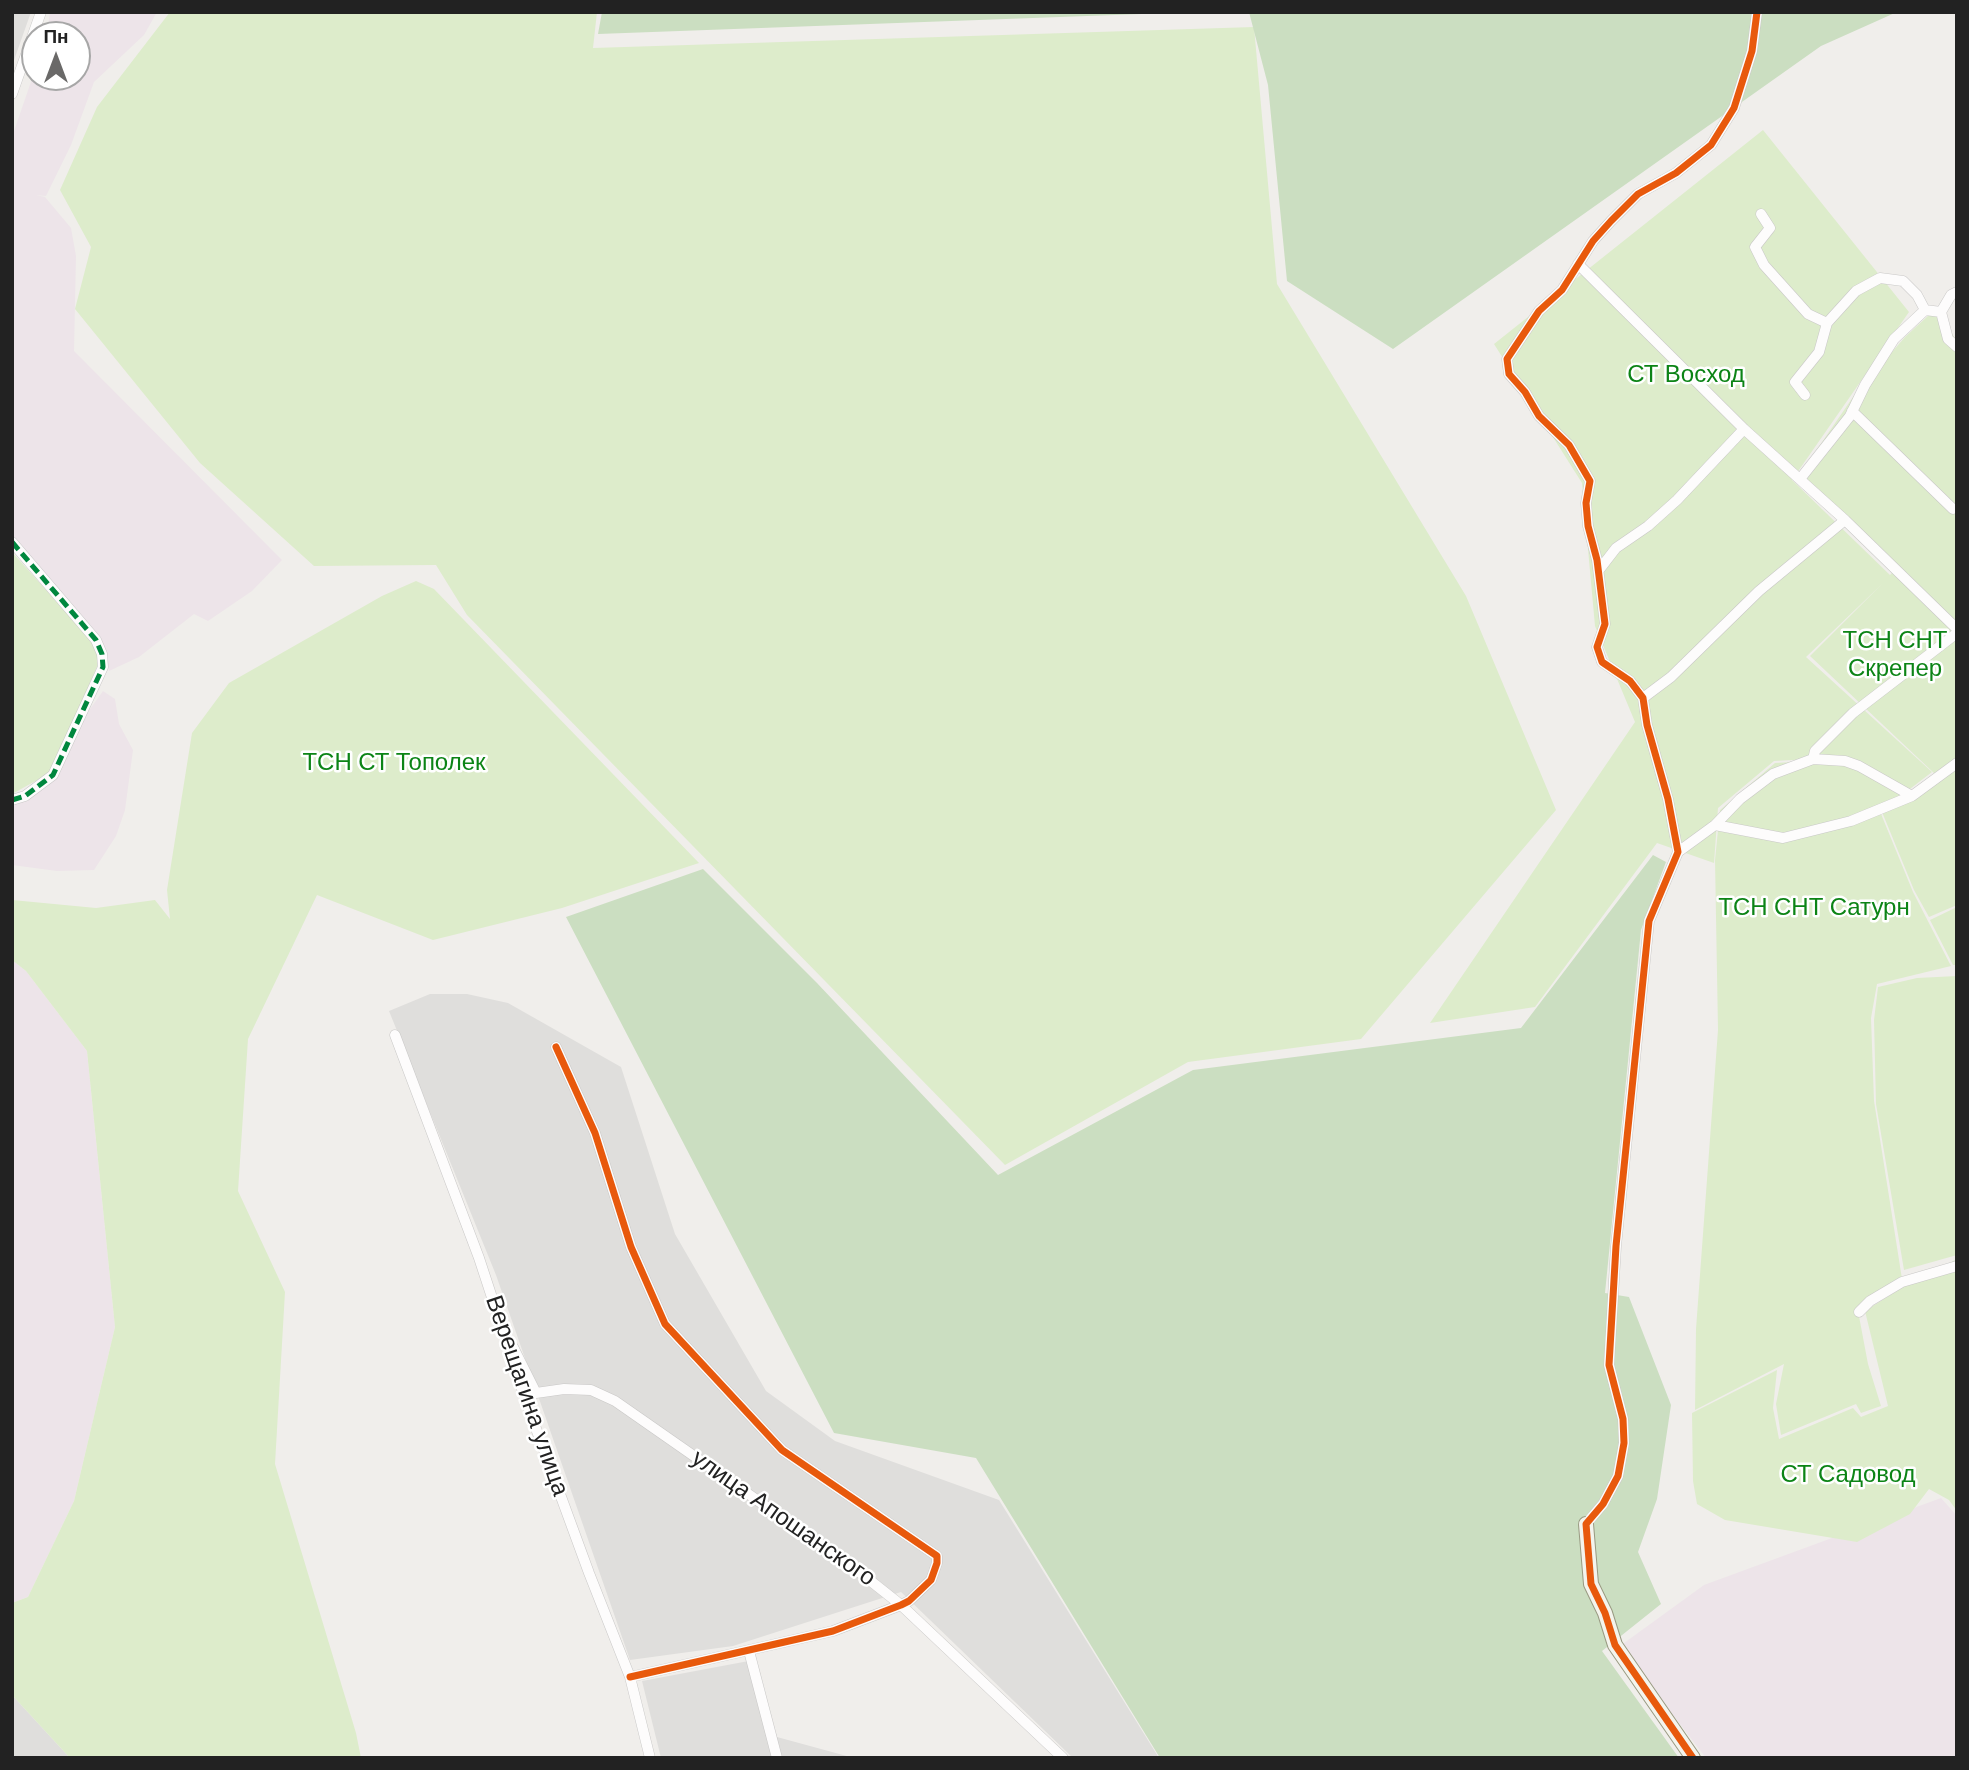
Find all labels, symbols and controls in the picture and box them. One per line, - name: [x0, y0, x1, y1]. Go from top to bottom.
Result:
- north arrow: [21, 21, 91, 91]
- text: Пн: [43, 24, 69, 49]
- park label: СТ Восход: [1627, 362, 1745, 390]
- park label: ТСН СНТ Скрепер: [1842, 628, 1948, 684]
- park label: ТСН СТ Тополек: [302, 750, 486, 778]
- park label: ТСН СНТ Сатурн: [1718, 895, 1910, 923]
- street label: Верещагина улица: [478, 1292, 574, 1500]
- street label: улица Апошанского: [685, 1445, 881, 1593]
- park label: СТ Садовод: [1780, 1462, 1916, 1490]

